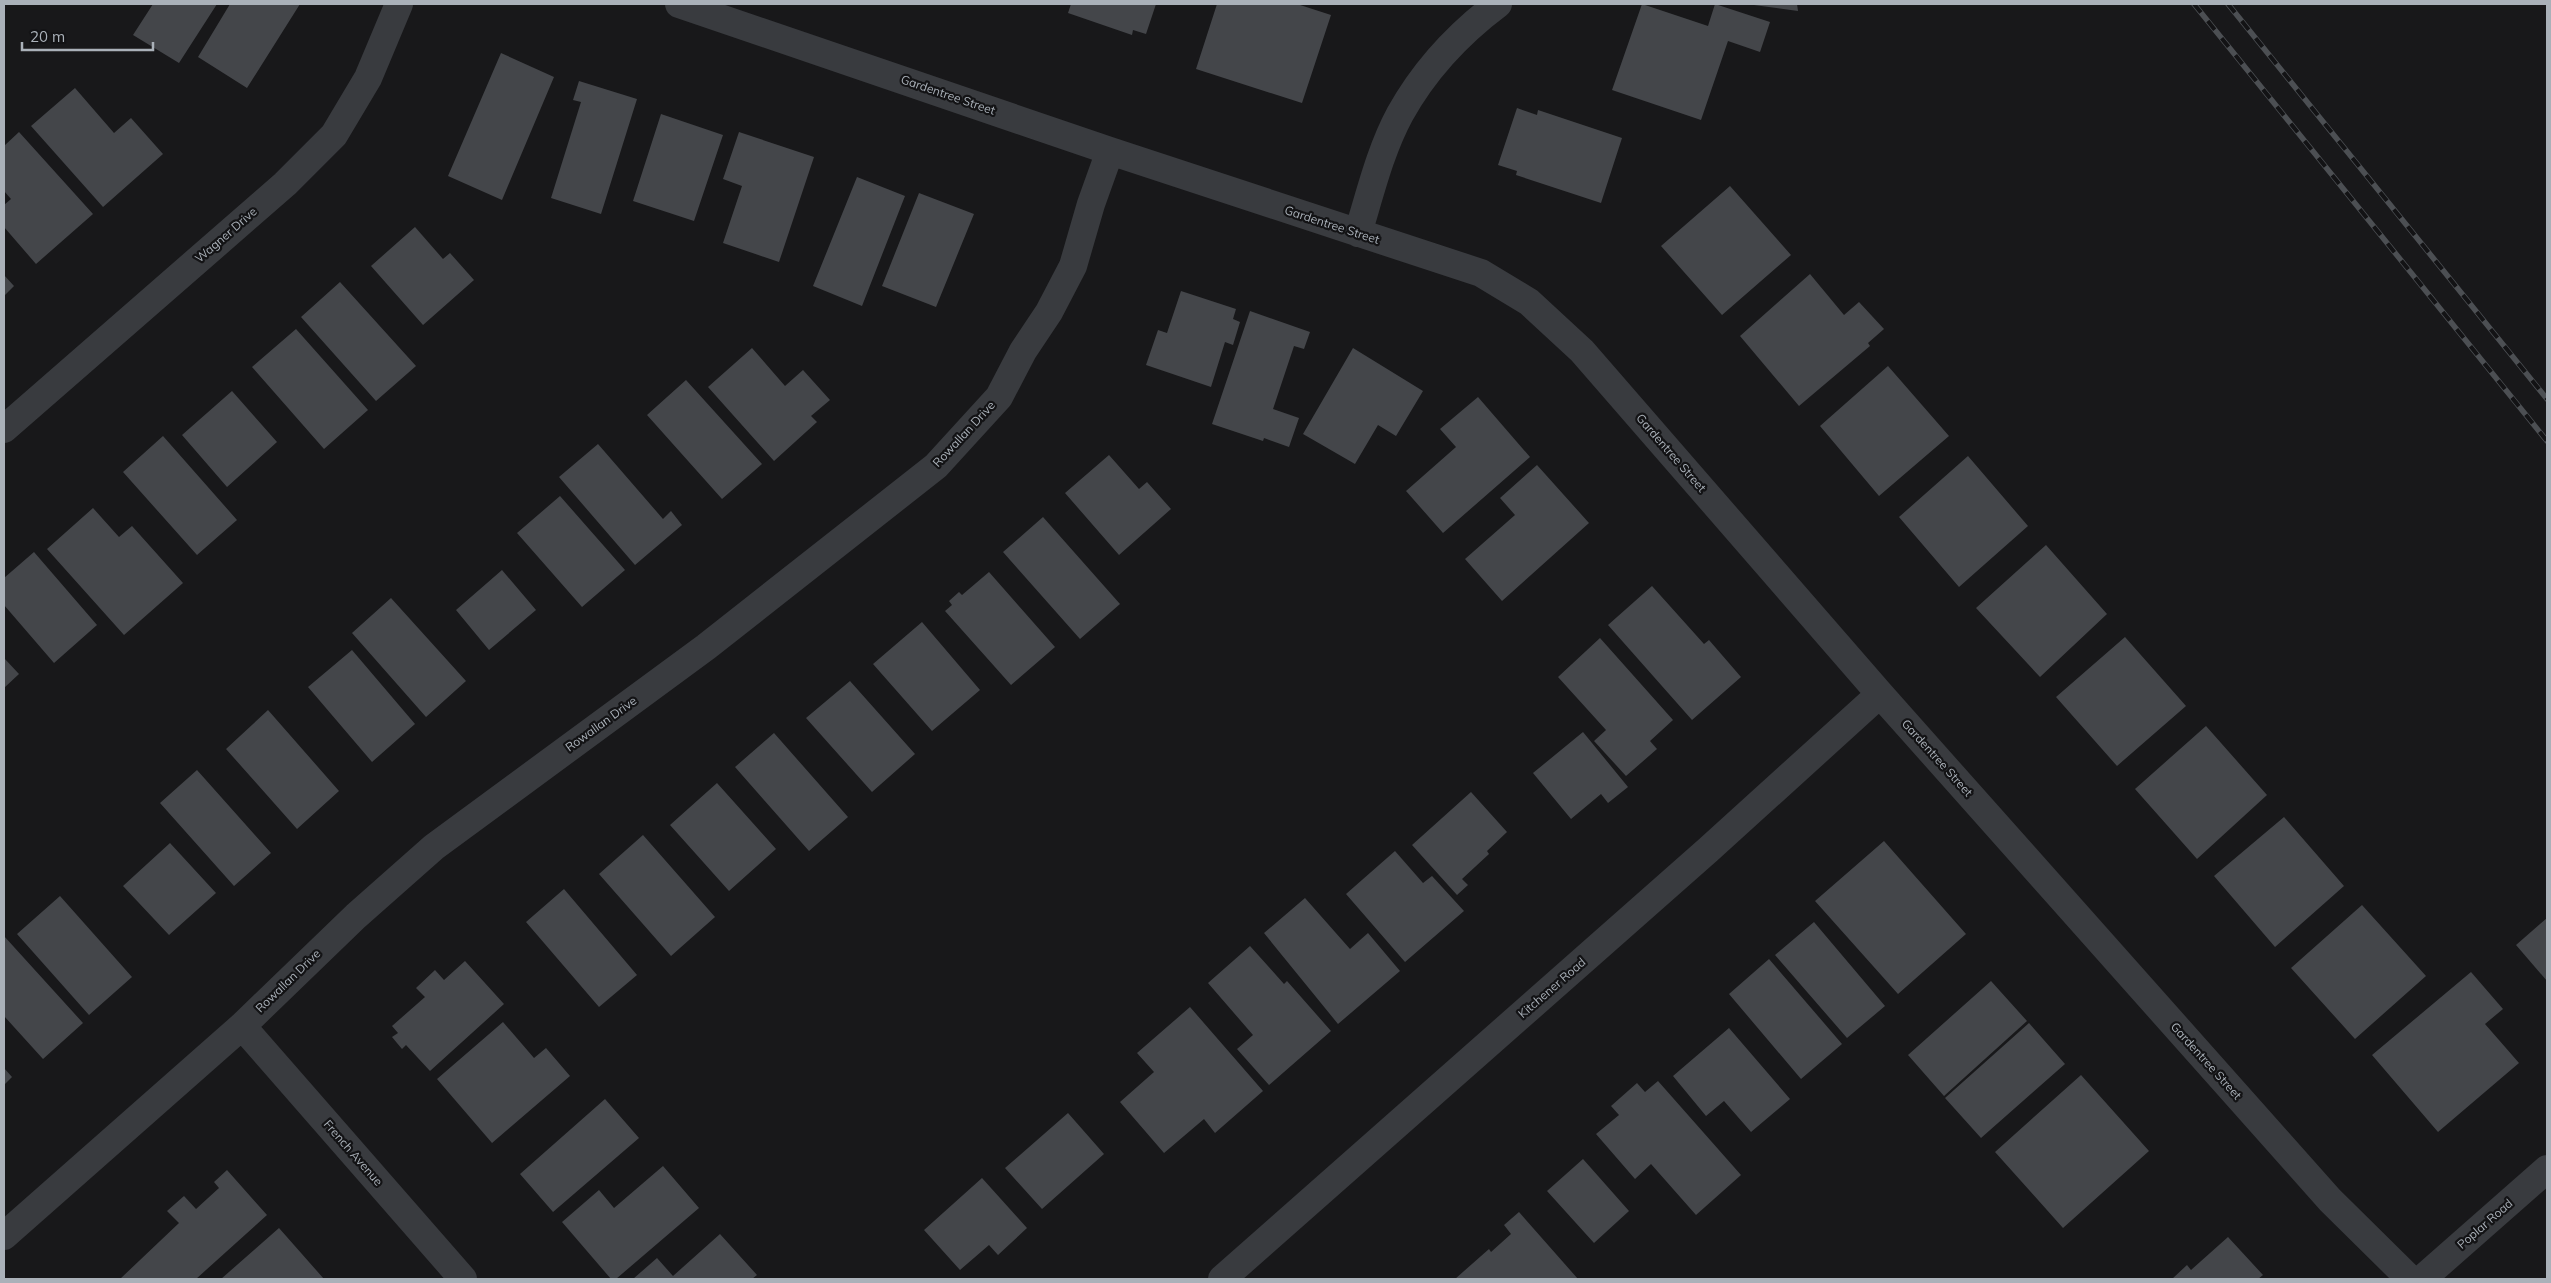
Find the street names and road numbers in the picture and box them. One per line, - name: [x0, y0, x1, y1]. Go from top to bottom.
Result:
- street label: Gardentree Street: [899, 71, 997, 118]
- street label: Gardentree Street: [1283, 202, 1381, 247]
- street label: Wagner Drive: [192, 204, 260, 266]
- street label: Rowallan Drive: [929, 398, 998, 470]
- street label: Gardentree Street: [1633, 410, 1709, 495]
- street label: Rowallan Drive: [562, 693, 639, 755]
- street label: Gardentree Street: [1899, 716, 1976, 799]
- street label: Rowallan Drive: [252, 946, 323, 1015]
- street label: Kitchener Road: [1515, 954, 1589, 1021]
- street label: Gardentree Street: [2168, 1019, 2245, 1102]
- street label: French Avenue: [321, 1117, 386, 1189]
- street label: Poplar Road: [2454, 1195, 2515, 1252]

